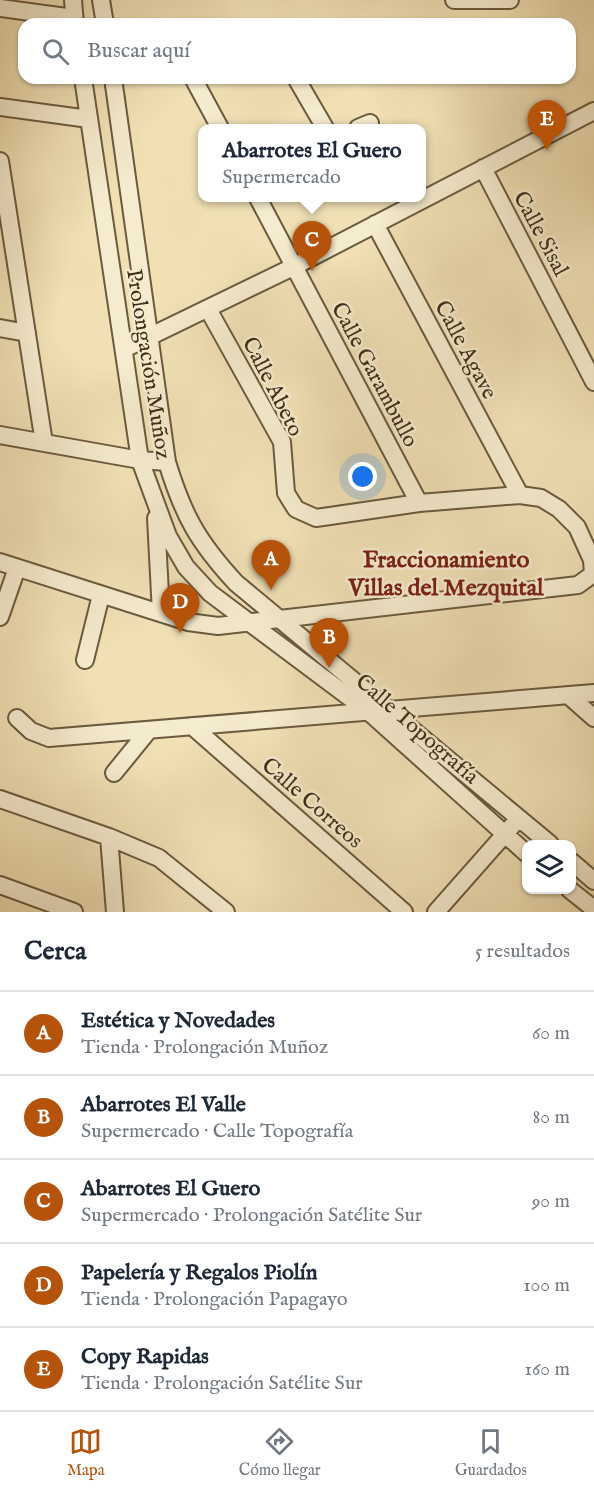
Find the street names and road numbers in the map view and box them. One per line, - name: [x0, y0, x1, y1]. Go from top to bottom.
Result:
- street label: Calle Sisal: [506, 187, 574, 281]
- street label: Prolongación Muñoz: [119, 267, 177, 462]
- street label: Calle Agave: [428, 296, 503, 404]
- street label: Calle Garambullo: [324, 298, 424, 452]
- street label: Calle Abeto: [235, 332, 309, 442]
- street label: Calle Topografía: [349, 668, 485, 791]
- street label: Calle Correos: [255, 752, 368, 855]

